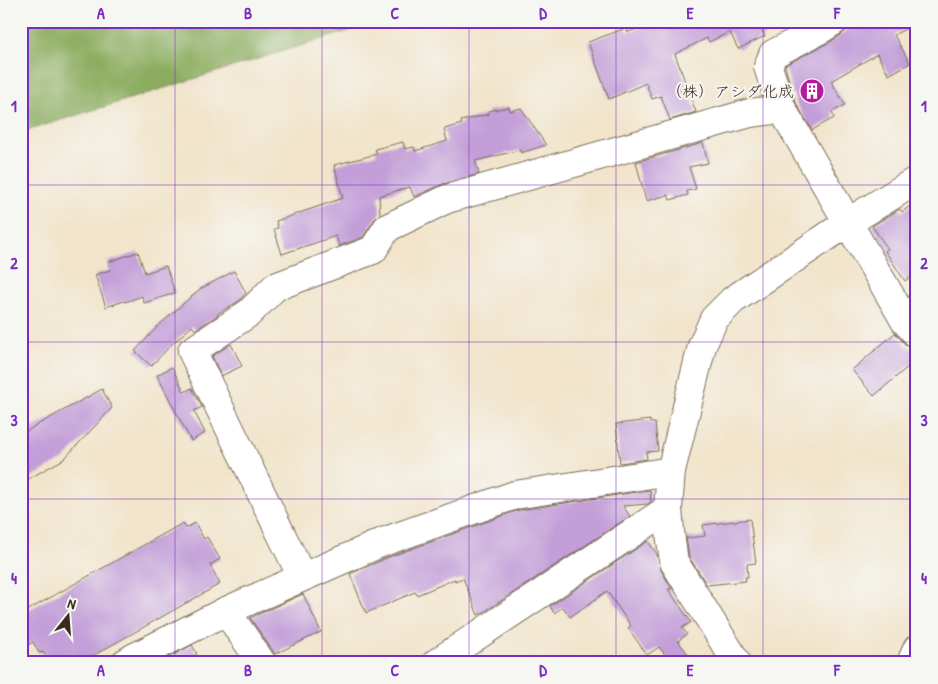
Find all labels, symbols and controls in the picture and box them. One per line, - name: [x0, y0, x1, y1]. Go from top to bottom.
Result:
- text: A: [97, 2, 105, 24]
- text: B: [244, 2, 252, 24]
- text: C: [391, 2, 400, 24]
- text: D: [539, 2, 547, 24]
- text: E: [686, 2, 694, 24]
- text: F: [833, 2, 841, 24]
- building icon: （株）アシダ化成: [799, 78, 825, 104]
- place label: （株）アシダ化成: [666, 80, 794, 102]
- text: 1: [11, 95, 17, 117]
- text: 1: [921, 95, 927, 117]
- text: 2: [10, 252, 18, 274]
- text: 2: [920, 252, 928, 274]
- text: 3: [10, 409, 18, 431]
- text: 3: [920, 409, 928, 431]
- text: 4: [11, 567, 17, 589]
- text: 4: [921, 567, 927, 589]
- north arrow: [42, 592, 92, 642]
- text: N: [66, 593, 79, 613]
- text: A: [97, 659, 105, 681]
- text: B: [244, 659, 252, 681]
- text: C: [391, 659, 400, 681]
- text: D: [539, 659, 547, 681]
- text: E: [686, 659, 694, 681]
- text: F: [833, 659, 841, 681]

